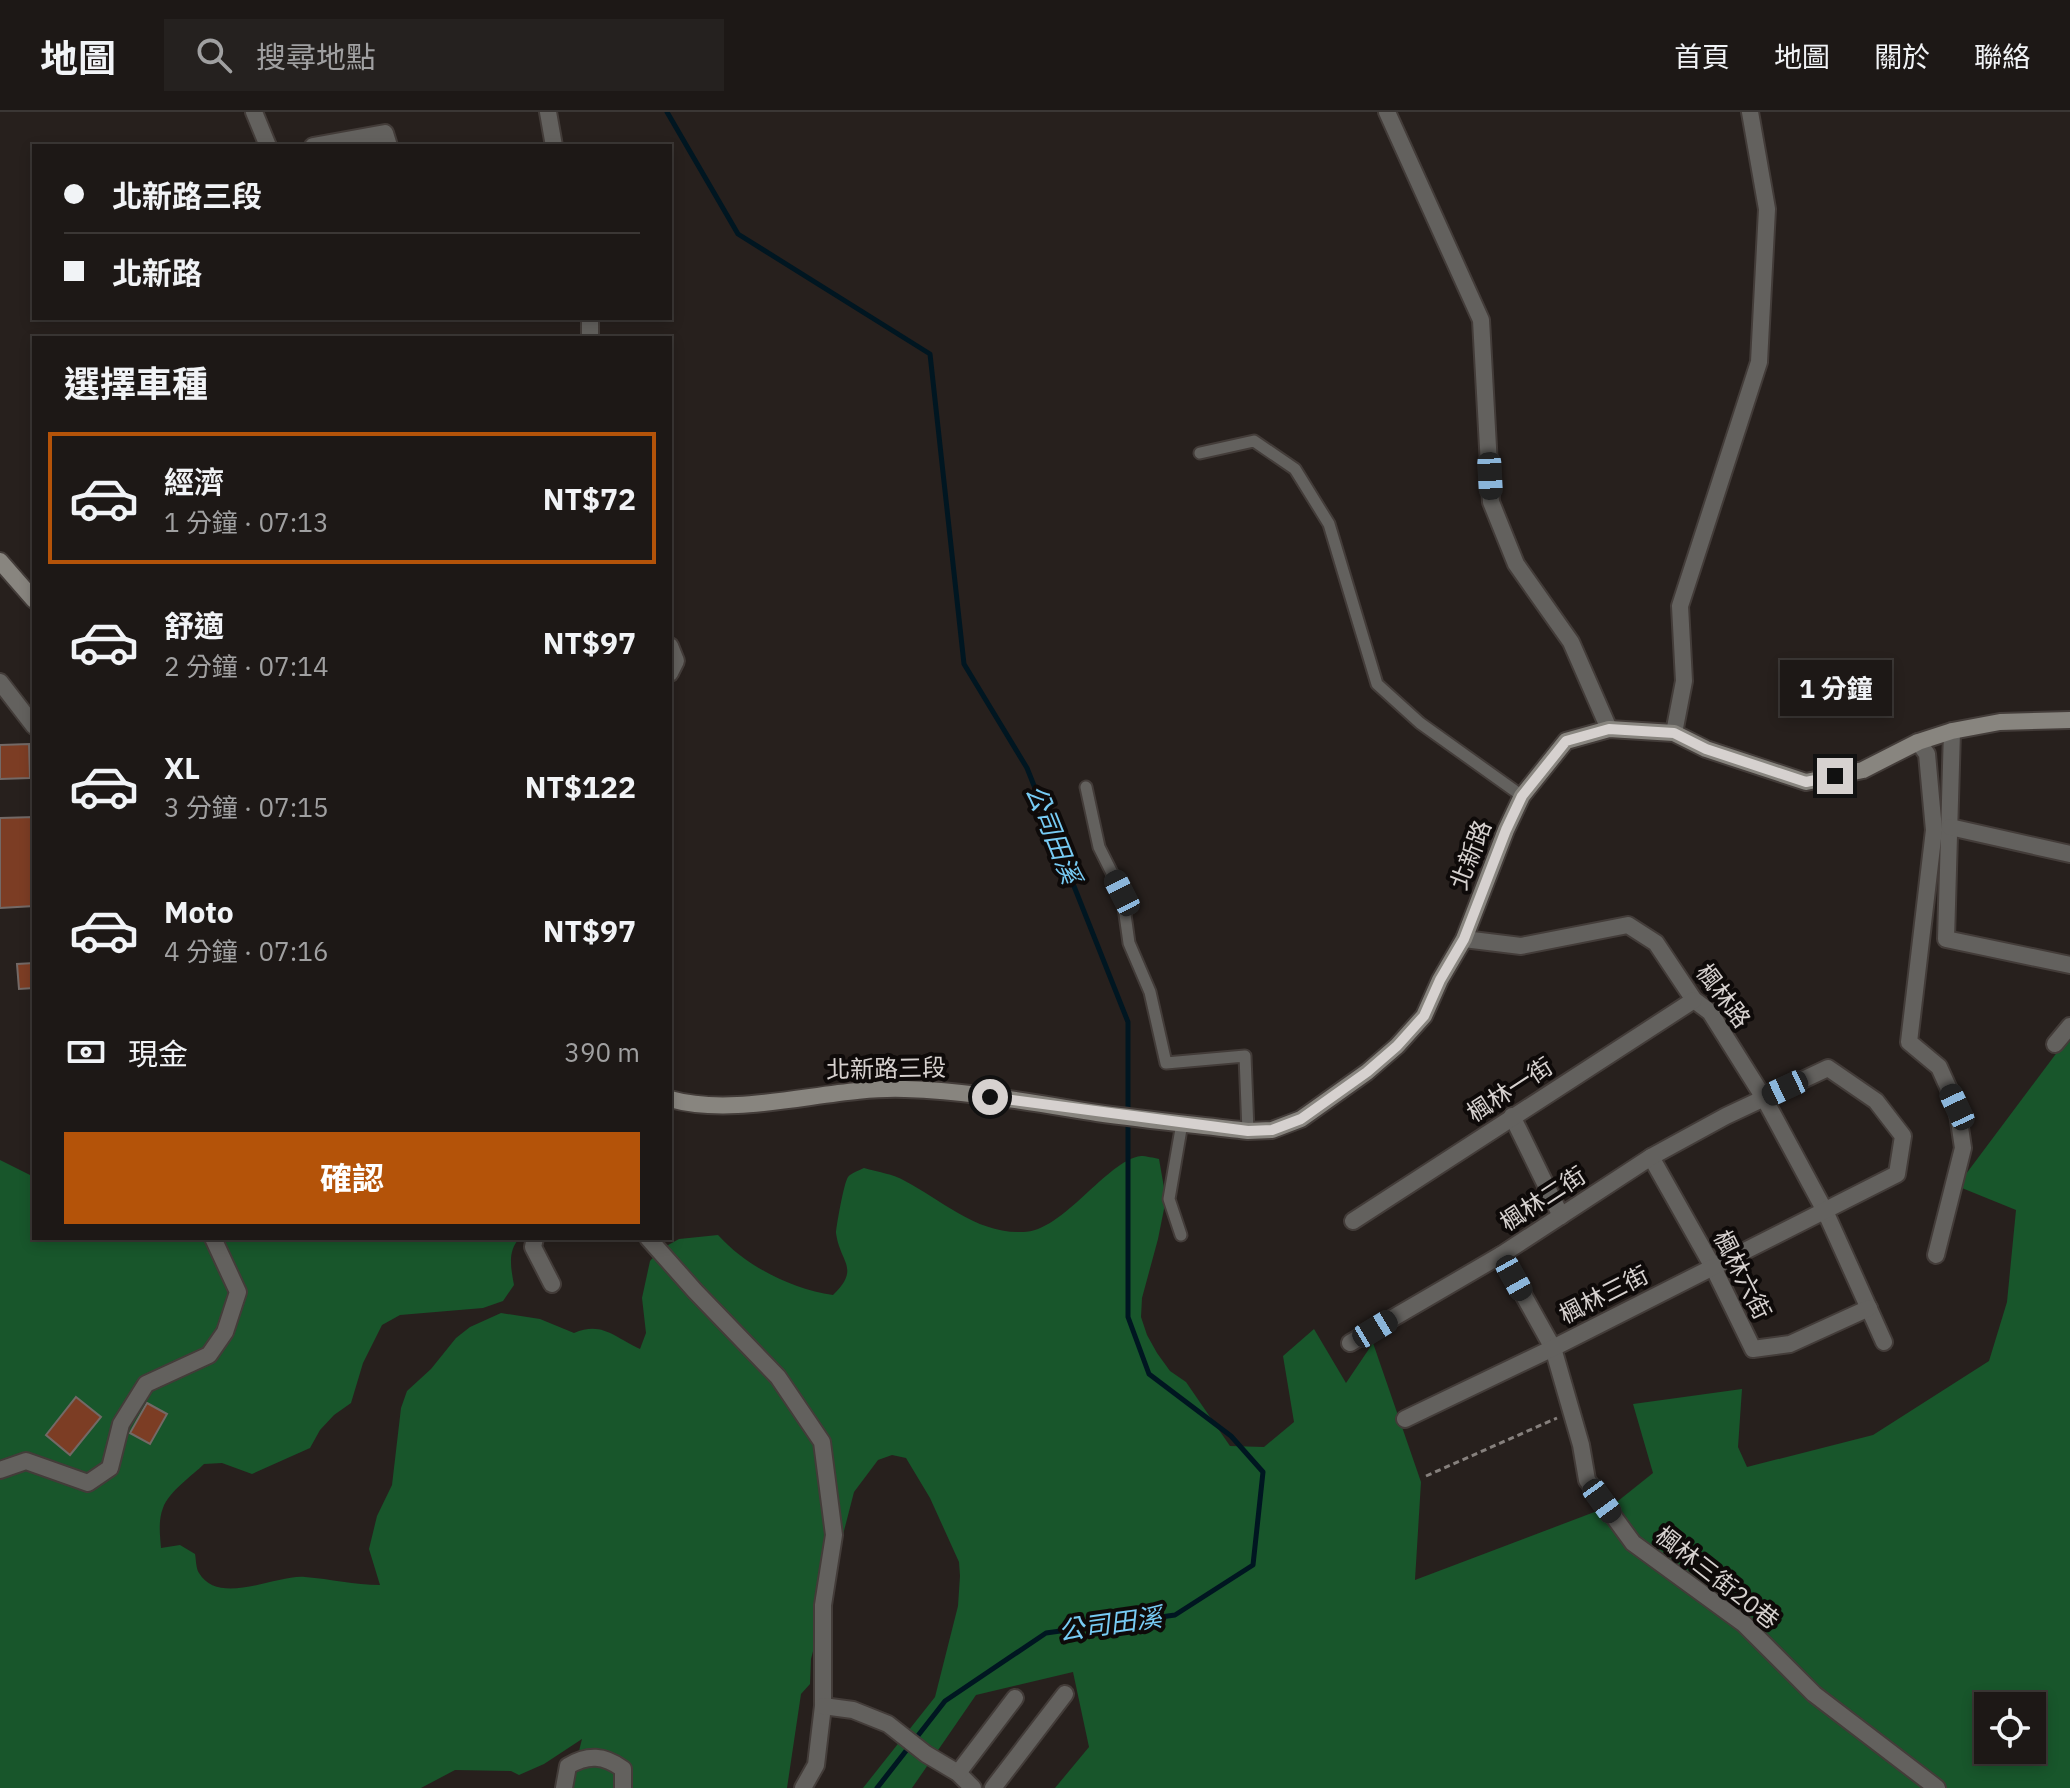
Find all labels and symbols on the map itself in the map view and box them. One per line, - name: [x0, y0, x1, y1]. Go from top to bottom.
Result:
- car: [1477, 451, 1503, 501]
- callout: 1 分鐘: [1779, 660, 1891, 716]
- route end: [1817, 758, 1853, 794]
- water label: 公司田溪: [1019, 779, 1091, 892]
- street label: 北新路: [1442, 815, 1498, 894]
- car: [1100, 866, 1144, 920]
- street label: 楓林路: [1689, 957, 1758, 1034]
- street label: 楓林一街: [1460, 1050, 1558, 1129]
- street label: 北新路三段: [826, 1051, 946, 1085]
- car: [1758, 1067, 1812, 1109]
- route start: [972, 1079, 1008, 1115]
- car: [1936, 1080, 1978, 1134]
- street label: 楓林二街: [1493, 1159, 1591, 1238]
- street label: 楓林六街: [1707, 1225, 1779, 1325]
- car: [1492, 1251, 1536, 1305]
- street label: 楓林三街: [1554, 1258, 1654, 1330]
- car: [1348, 1306, 1402, 1352]
- car: [1578, 1475, 1626, 1527]
- street label: 楓林三街20巷: [1649, 1519, 1786, 1636]
- water label: 公司田溪: [1056, 1598, 1168, 1647]

